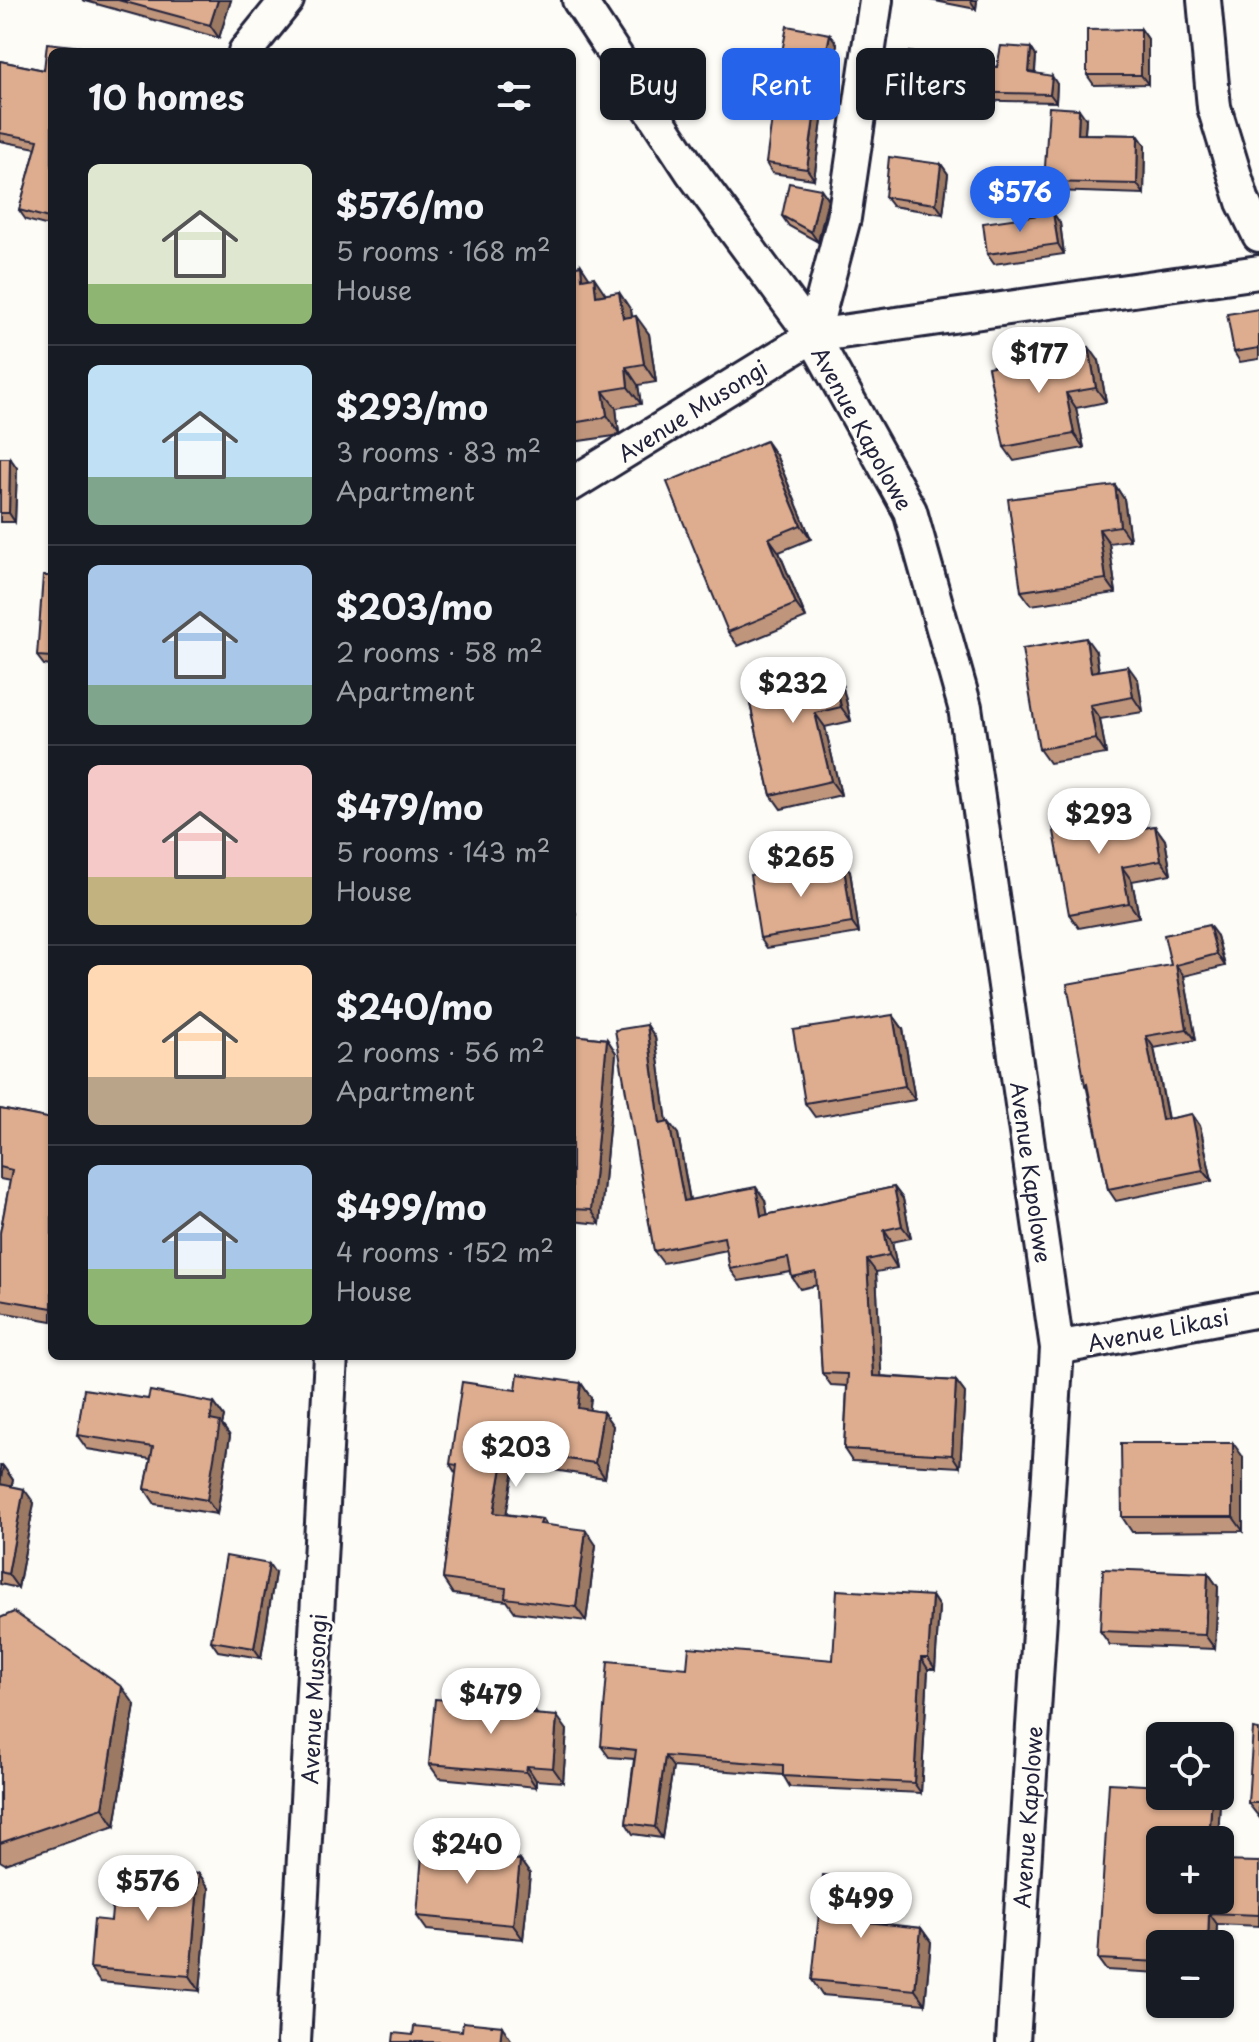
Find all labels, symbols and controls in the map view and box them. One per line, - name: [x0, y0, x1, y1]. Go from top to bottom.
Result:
- chip: Buy: [600, 48, 706, 120]
- chip: Rent: [722, 48, 840, 120]
- chip: Filters: [856, 48, 995, 120]
- text: 10 homes: [88, 70, 244, 122]
- icon: filters: [492, 74, 536, 118]
- pin: $576: [973, 166, 1067, 234]
- text: $576: [988, 172, 1052, 211]
- text: $576/mo: [336, 179, 484, 231]
- icon: home: [152, 196, 248, 292]
- text: 5 rooms · 168 m²: [336, 231, 551, 270]
- text: House: [336, 270, 412, 309]
- pin: $177: [992, 327, 1086, 395]
- text: $177: [1010, 333, 1068, 372]
- street label: Avenue Kapolowe: [804, 340, 922, 516]
- street label: Avenue Musongi: [611, 351, 773, 469]
- text: $293/mo: [336, 380, 488, 432]
- icon: home: [152, 397, 248, 493]
- text: 3 rooms · 83 m²: [336, 432, 541, 471]
- text: Apartment: [336, 471, 475, 510]
- text: $203/mo: [336, 580, 493, 632]
- icon: home: [152, 597, 248, 693]
- text: 2 rooms · 58 m²: [336, 632, 543, 671]
- pin: $232: [746, 657, 840, 725]
- text: $232: [758, 663, 828, 702]
- text: Apartment: [336, 671, 475, 710]
- text: $479/mo: [336, 780, 483, 832]
- pin: $293: [1052, 788, 1146, 856]
- text: $293: [1066, 794, 1132, 833]
- icon: home: [152, 797, 248, 893]
- pin: $265: [754, 831, 848, 899]
- text: 5 rooms · 143 m²: [336, 832, 551, 871]
- text: $265: [767, 837, 835, 876]
- text: House: [336, 871, 412, 910]
- text: $240/mo: [336, 980, 493, 1032]
- icon: home: [152, 997, 248, 1093]
- text: 2 rooms · 56 m²: [336, 1032, 545, 1071]
- text: Apartment: [336, 1071, 475, 1110]
- street label: Avenue Kapolowe: [1003, 1079, 1061, 1265]
- text: $499/mo: [336, 1180, 487, 1232]
- icon: home: [152, 1197, 248, 1293]
- text: 4 rooms · 152 m²: [336, 1232, 554, 1271]
- text: House: [336, 1271, 412, 1310]
- street label: Avenue Likasi: [1085, 1299, 1231, 1359]
- pin: $203: [469, 1421, 563, 1489]
- text: $203: [481, 1427, 551, 1466]
- street label: Avenue Musongi: [292, 1613, 334, 1785]
- pin: $479: [444, 1668, 538, 1736]
- text: $479: [459, 1674, 523, 1713]
- map controls: [1146, 1722, 1234, 2018]
- button: locate: [1146, 1722, 1234, 1810]
- street label: Avenue Kapolowe: [1004, 1725, 1050, 1909]
- pin: $240: [420, 1818, 514, 1886]
- text: $240: [431, 1824, 503, 1863]
- button: +: [1146, 1826, 1234, 1914]
- pin: $576: [101, 1855, 195, 1923]
- text: $576: [116, 1861, 180, 1900]
- pin: $499: [814, 1872, 908, 1940]
- text: $499: [828, 1878, 894, 1917]
- button: −: [1146, 1930, 1234, 2018]

